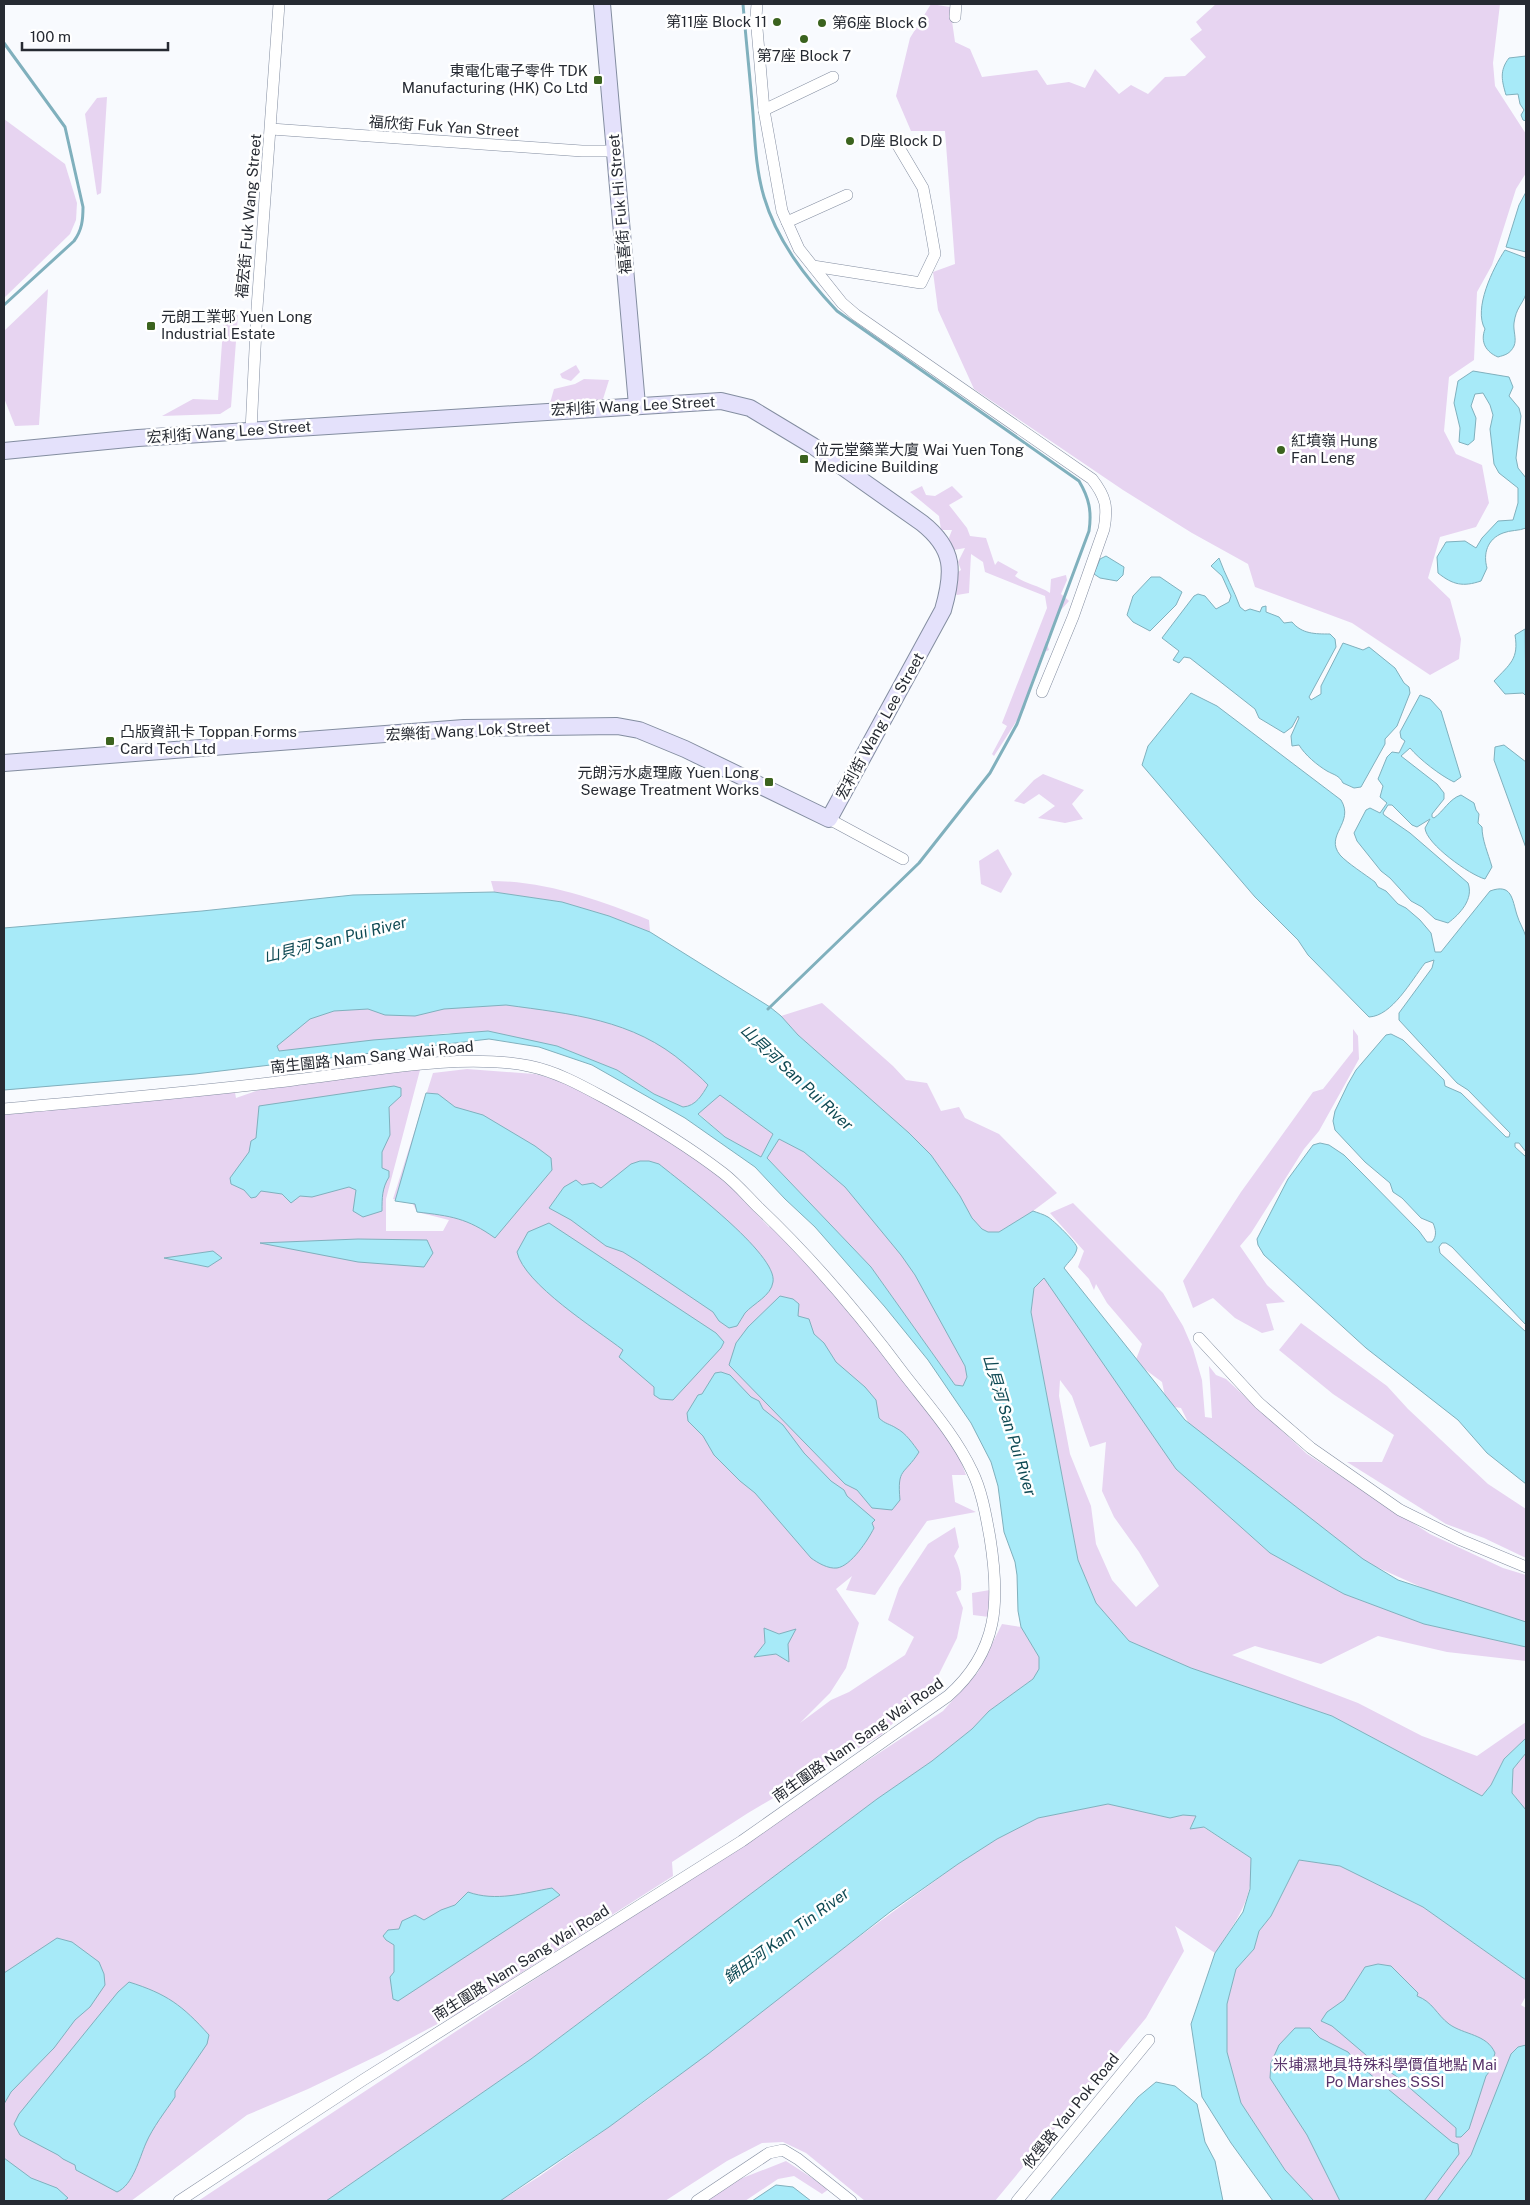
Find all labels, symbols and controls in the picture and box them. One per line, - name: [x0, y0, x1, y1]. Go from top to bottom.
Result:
- place label: 第11座 Block 11: [666, 13, 767, 30]
- place label: 第6座 Block 6: [832, 14, 927, 31]
- marker: 第11座 Block 11: [771, 16, 783, 28]
- marker: 第6座 Block 6: [816, 17, 828, 29]
- scale bar: [22, 20, 169, 52]
- text: 100 m: [30, 28, 71, 45]
- marker: 第7座 Block 7: [798, 33, 810, 45]
- place label: 第7座 Block 7: [757, 47, 851, 64]
- place label: 東電化電子零件 TDK Manufacturing (HK) Co Ltd: [402, 62, 588, 96]
- marker: 東電化電子零件 TDK Manufacturing (HK) Co Ltd: [592, 74, 604, 86]
- street label: 福欣街 Fuk Yan Street: [368, 113, 520, 140]
- place label: D座 Block D: [860, 132, 942, 149]
- street label: 福宏街 Fuk Wang Street: [233, 133, 264, 299]
- street label: 福喜街 Fuk Hi Street: [605, 133, 634, 275]
- marker: D座 Block D: [844, 135, 856, 147]
- place label: 元朗工業邨 Yuen Long Industrial Estate: [161, 308, 312, 342]
- marker: 元朗工業邨 Yuen Long Industrial Estate: [145, 320, 157, 332]
- street label: 宏利街 Wang Lee Street: [550, 393, 716, 418]
- street label: 宏利街 Wang Lee Street: [146, 417, 312, 446]
- place label: 紅墳嶺 Hung Fan Leng: [1291, 432, 1378, 466]
- place label: 位元堂藥業大廈 Wai Yuen Tong Medicine Building: [814, 441, 1024, 475]
- marker: 紅墳嶺 Hung Fan Leng: [1275, 444, 1287, 456]
- marker: 位元堂藥業大廈 Wai Yuen Tong Medicine Building: [798, 453, 810, 465]
- street label: 宏利街 Wang Lee Street: [832, 649, 927, 802]
- street label: 宏樂街 Wang Lok Street: [385, 718, 551, 743]
- place label: 凸版資訊卡 Toppan Forms Card Tech Ltd: [120, 723, 297, 757]
- marker: 凸版資訊卡 Toppan Forms Card Tech Ltd: [104, 735, 116, 747]
- place label: 元朗污水處理廠 Yuen Long Sewage Treatment Works: [578, 764, 759, 798]
- marker: 元朗污水處理廠 Yuen Long Sewage Treatment Works: [763, 776, 775, 788]
- water label: 山貝河 San Pui River: [262, 912, 410, 966]
- water label: 山貝河 San Pui River: [736, 1020, 858, 1135]
- street label: 南生圍路 Nam Sang Wai Road: [270, 1037, 474, 1076]
- water label: 山貝河 San Pui River: [979, 1352, 1040, 1499]
- street label: 南生圍路 Nam Sang Wai Road: [769, 1674, 946, 1805]
- water label: 錦田河 Kam Tin River: [720, 1883, 854, 1987]
- street label: 南生圍路 Nam Sang Wai Road: [430, 1901, 612, 2024]
- street label: 攸壆路 Yau Pok Road: [1019, 2050, 1122, 2172]
- park label: 米埔濕地具特殊科學價值地點 Mai Po Marshes SSSI: [1273, 2056, 1497, 2090]

